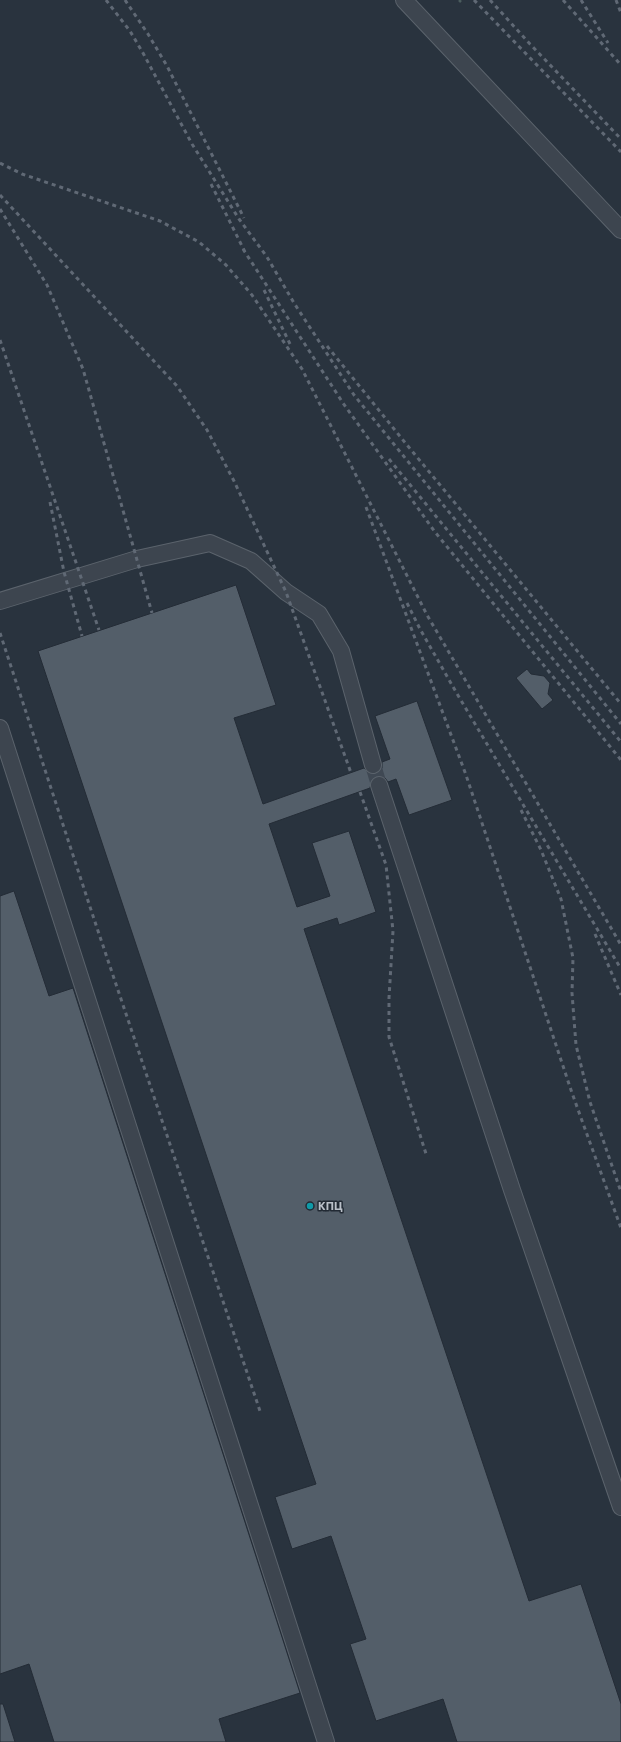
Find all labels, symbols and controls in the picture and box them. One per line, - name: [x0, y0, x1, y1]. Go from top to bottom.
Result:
- place label: КПЦ: [318, 1199, 343, 1212]
- marker: КПЦ: [305, 1201, 315, 1211]

